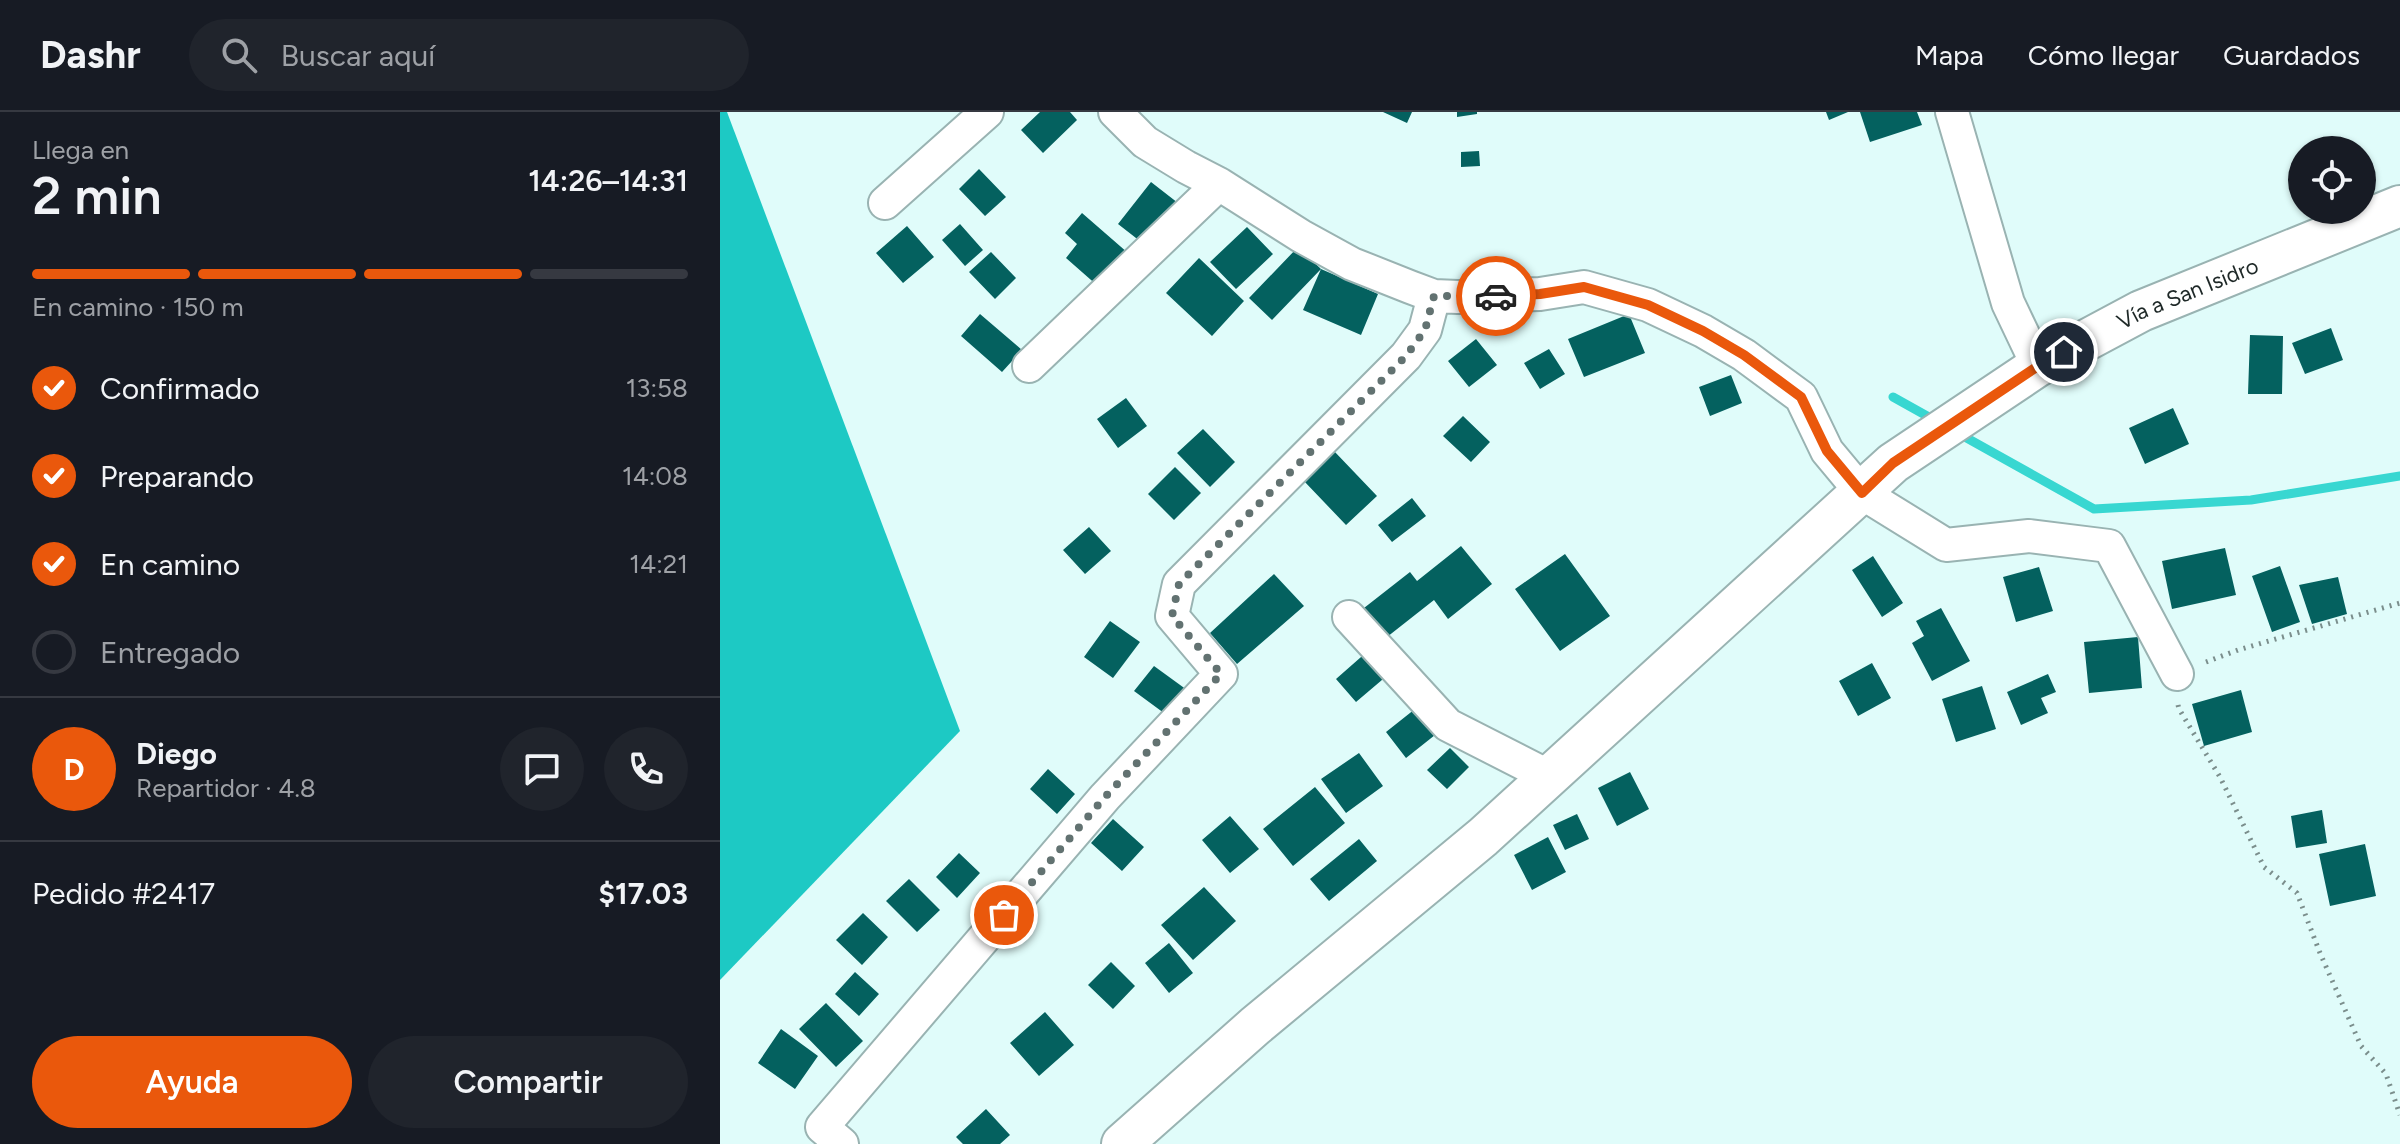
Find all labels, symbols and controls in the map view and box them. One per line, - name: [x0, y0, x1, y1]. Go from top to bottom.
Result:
- search box: [189, 19, 749, 91]
- text: Dashr: [40, 32, 141, 78]
- icon: search: [217, 33, 261, 77]
- text: Buscar aquí: [281, 37, 435, 74]
- text: Mapa: [1915, 38, 1984, 72]
- text: Cómo llegar: [2028, 38, 2179, 72]
- text: Guardados: [2223, 38, 2360, 72]
- text: Llega en: [32, 134, 129, 166]
- map controls: [2288, 136, 2376, 224]
- button: locate: [2288, 136, 2376, 224]
- text: 14:26–14:31: [528, 162, 688, 199]
- text: 2 min: [32, 165, 161, 227]
- street label: Vía a San Isidro: [2112, 251, 2262, 335]
- courier: [1456, 256, 1536, 336]
- icon: car: [1474, 274, 1518, 318]
- text: En camino · 150 m: [32, 291, 244, 323]
- pin: [2030, 318, 2098, 386]
- icon: home: [2042, 330, 2086, 374]
- icon: check: [32, 366, 76, 410]
- text: Confirmado: [100, 370, 260, 407]
- text: 13:58: [626, 372, 688, 404]
- icon: check: [32, 454, 76, 498]
- text: Preparando: [100, 458, 254, 495]
- text: 14:08: [622, 460, 688, 492]
- icon: check: [32, 542, 76, 586]
- text: En camino: [100, 546, 240, 583]
- text: 14:21: [629, 548, 688, 580]
- text: Entregado: [100, 634, 240, 671]
- button: chat: [500, 727, 584, 811]
- button: phone: [604, 727, 688, 811]
- text: Diego: [136, 735, 217, 772]
- text: D: [64, 751, 85, 788]
- text: Repartidor · 4.8: [136, 772, 316, 804]
- text: Pedido #2417: [32, 875, 215, 912]
- text: $17.03: [598, 875, 688, 912]
- pin: [970, 881, 1038, 949]
- icon: bag: [982, 893, 1026, 937]
- button: Ayuda: [32, 1036, 352, 1128]
- button: Compartir: [368, 1036, 688, 1128]

